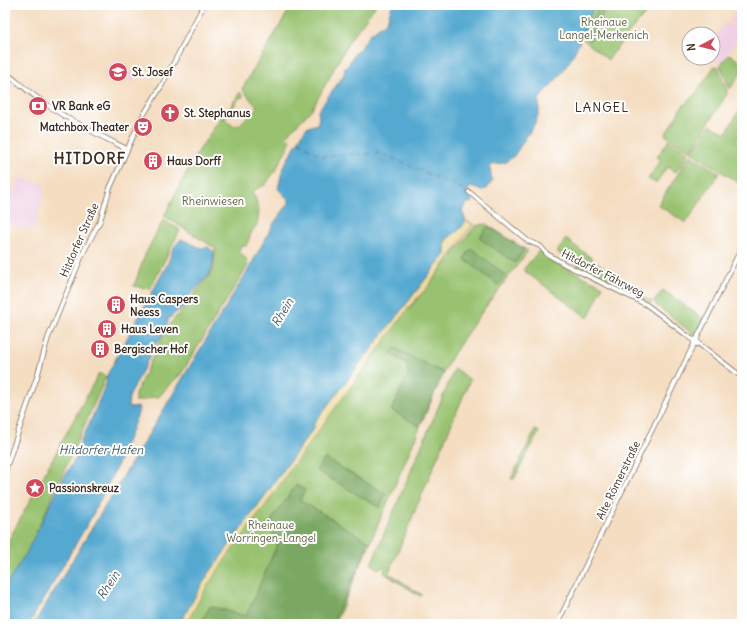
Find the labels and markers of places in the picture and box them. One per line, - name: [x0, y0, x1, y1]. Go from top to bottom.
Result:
- school or university icon: St. Josef: [107, 61, 129, 83]
- place label: St. Josef: [132, 65, 173, 79]
- bank icon: VR Bank eG: [27, 95, 49, 117]
- place label: VR Bank eG: [52, 99, 111, 113]
- church icon: St. Stephanus: [159, 102, 181, 124]
- place label: St. Stephanus: [184, 106, 251, 121]
- theatre icon: Matchbox Theater: [132, 116, 154, 138]
- place label: Matchbox Theater: [40, 120, 130, 134]
- building icon: Haus Dorff: [142, 150, 164, 172]
- place label: Haus Dorff: [167, 154, 221, 168]
- place label: Haus Caspers Neess: [130, 292, 198, 319]
- building icon: Haus Caspers Neess: [105, 294, 127, 316]
- building icon: Haus Leven: [96, 318, 118, 340]
- place label: Haus Leven: [121, 322, 179, 336]
- building icon: Bergischer Hof: [89, 338, 111, 360]
- place label: Bergischer Hof: [114, 342, 188, 357]
- place icon: Passionskreuz: [24, 477, 46, 499]
- place label: Passionskreuz: [49, 481, 120, 495]

